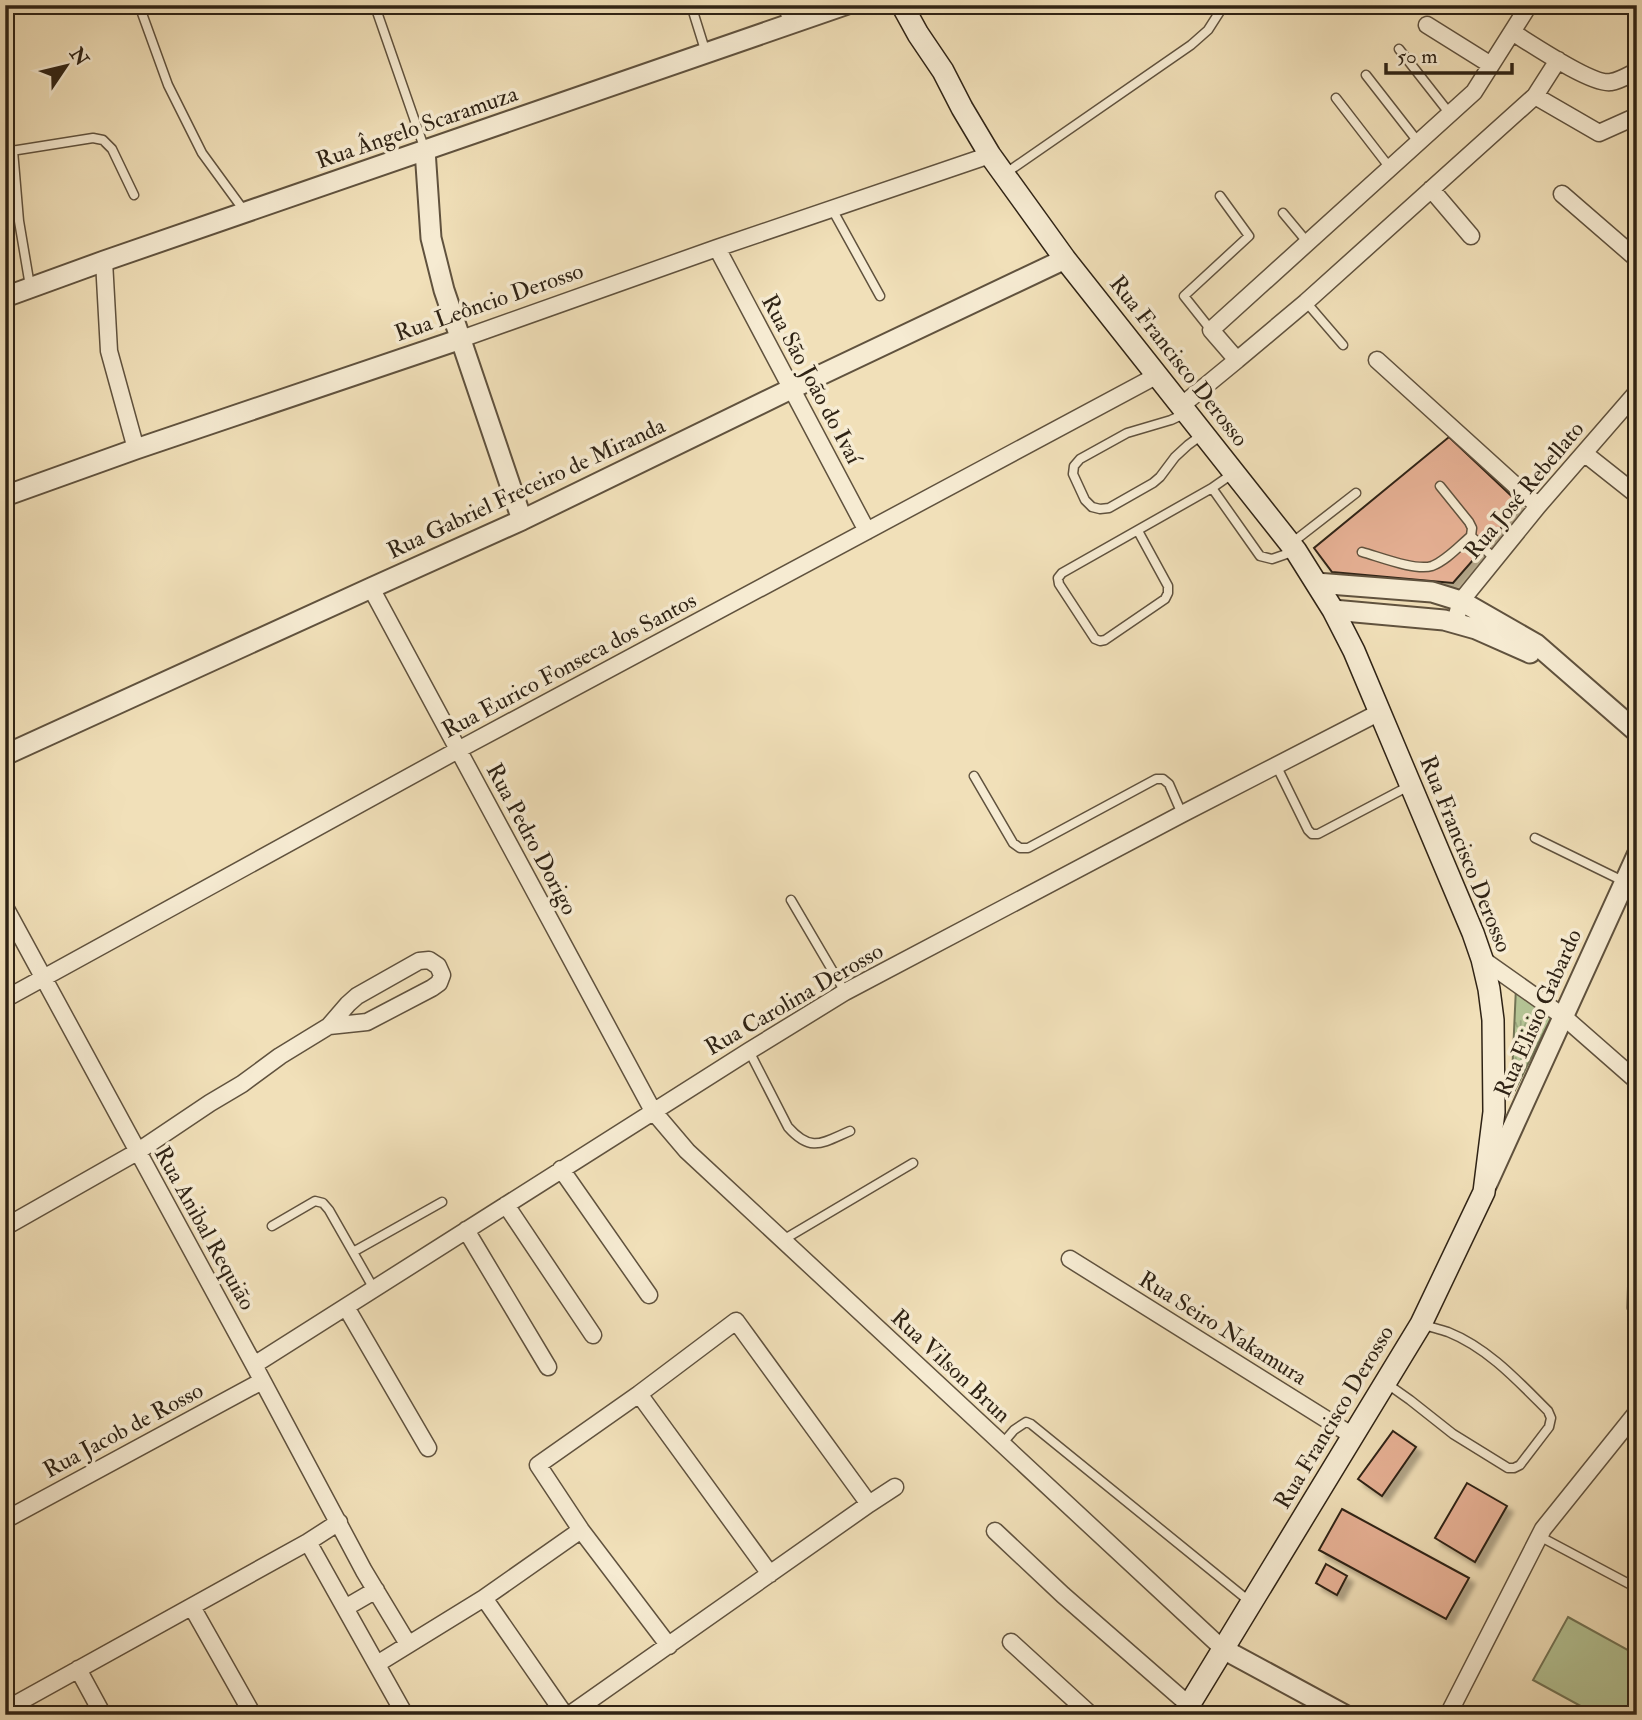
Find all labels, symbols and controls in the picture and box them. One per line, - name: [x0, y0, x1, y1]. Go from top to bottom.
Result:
- north arrow: [32, 32, 102, 102]
- scale bar: [1386, 32, 1512, 76]
- text: N: [64, 42, 94, 71]
- text: 50 m: [1397, 43, 1438, 70]
- street label: Rua Ângelo Scaramuza: [312, 79, 522, 175]
- street label: Rua Leôncio Derosso: [391, 256, 587, 348]
- street label: Rua Francisco Derosso: [1103, 270, 1255, 452]
- street label: Rua São João do Ivaí: [755, 289, 870, 470]
- street label: Rua Gabriel Freceiro de Miranda: [382, 411, 670, 565]
- street label: Rua José Rebellato: [1458, 415, 1590, 565]
- street label: Rua Eurico Fonseca dos Santos: [437, 586, 701, 744]
- street label: Rua Francisco Derosso: [1413, 752, 1519, 956]
- street label: Rua Pedro Dorigo: [480, 758, 584, 920]
- street label: Rua Elisio Gabardo: [1488, 924, 1588, 1102]
- street label: Rua Carolina Derosso: [700, 936, 888, 1062]
- street label: Rua Anibal Requião: [148, 1141, 262, 1315]
- street label: Rua Seiro Nakamura: [1134, 1265, 1313, 1392]
- street label: Rua Vilson Brun: [885, 1303, 1017, 1429]
- street label: Rua Francisco Derosso: [1268, 1320, 1400, 1514]
- street label: Rua Jacob de Rosso: [38, 1376, 208, 1484]

